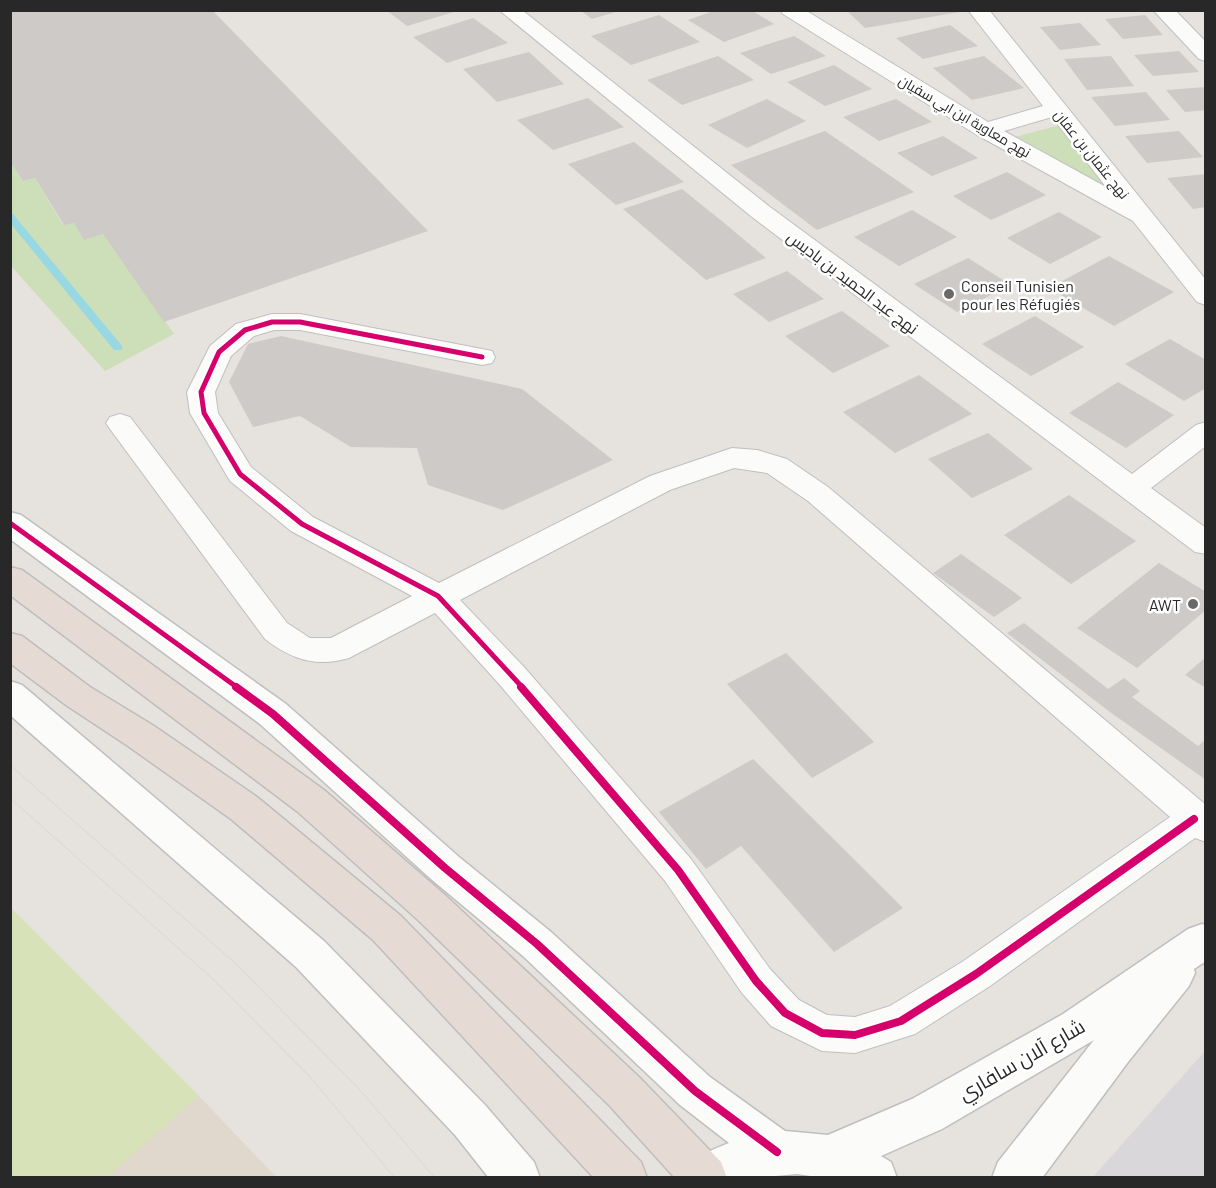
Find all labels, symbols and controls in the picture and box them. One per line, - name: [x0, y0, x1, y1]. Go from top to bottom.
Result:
- street label: نهج معاوية ابن ابي سفيان: [894, 71, 1034, 164]
- street label: نهج عثمان بن عفان: [1050, 106, 1133, 203]
- street label: نهج عبد الحميد بن باديس: [782, 226, 922, 340]
- place label: Conseil Tunisien pour les Réfugiés: [961, 276, 1080, 313]
- marker: Conseil Tunisien pour les Réfugiés: [942, 287, 956, 301]
- place label: AWT: [1149, 595, 1181, 614]
- marker: AWT: [1186, 597, 1200, 611]
- street label: شارع آلان سافاري: [954, 1013, 1091, 1109]

